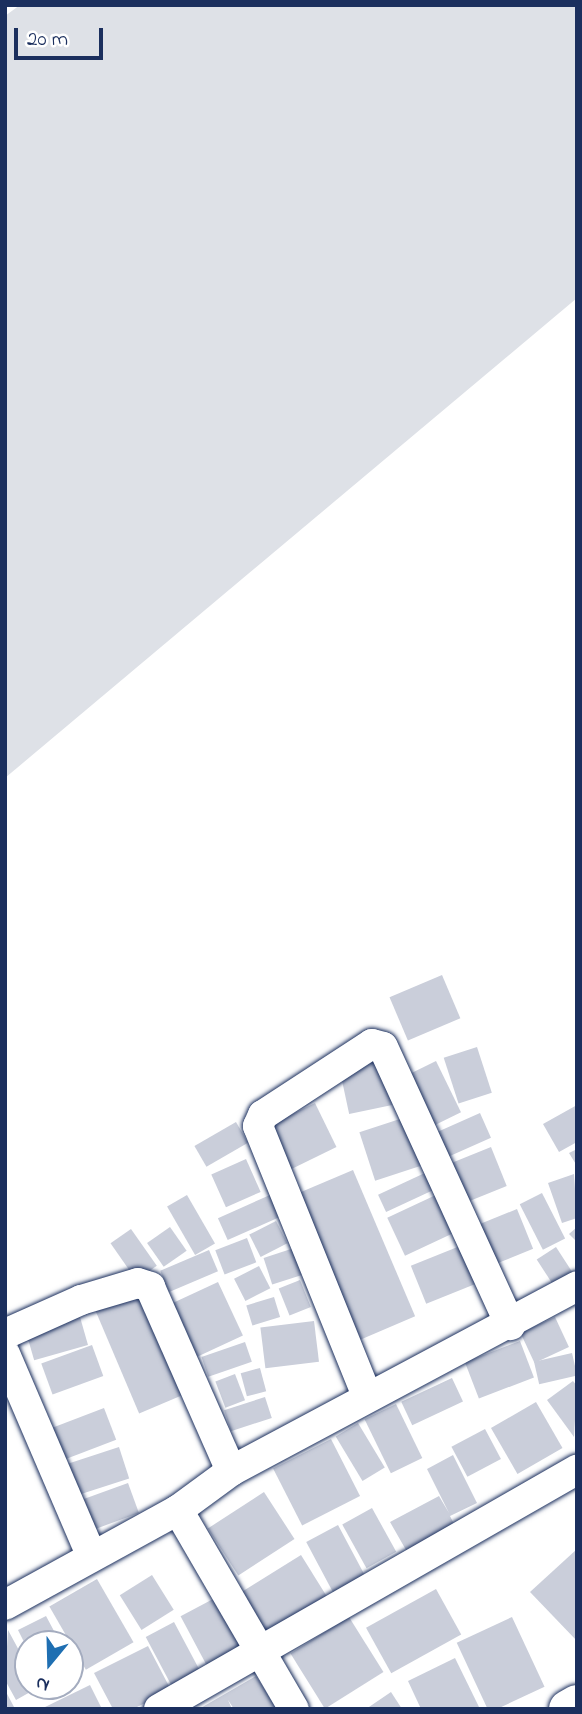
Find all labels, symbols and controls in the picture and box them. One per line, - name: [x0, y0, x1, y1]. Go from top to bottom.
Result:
- scale bar: [18, 14, 107, 58]
- text: 20 m: [27, 25, 68, 55]
- north arrow: [14, 1630, 84, 1700]
- text: N: [32, 1669, 53, 1698]

